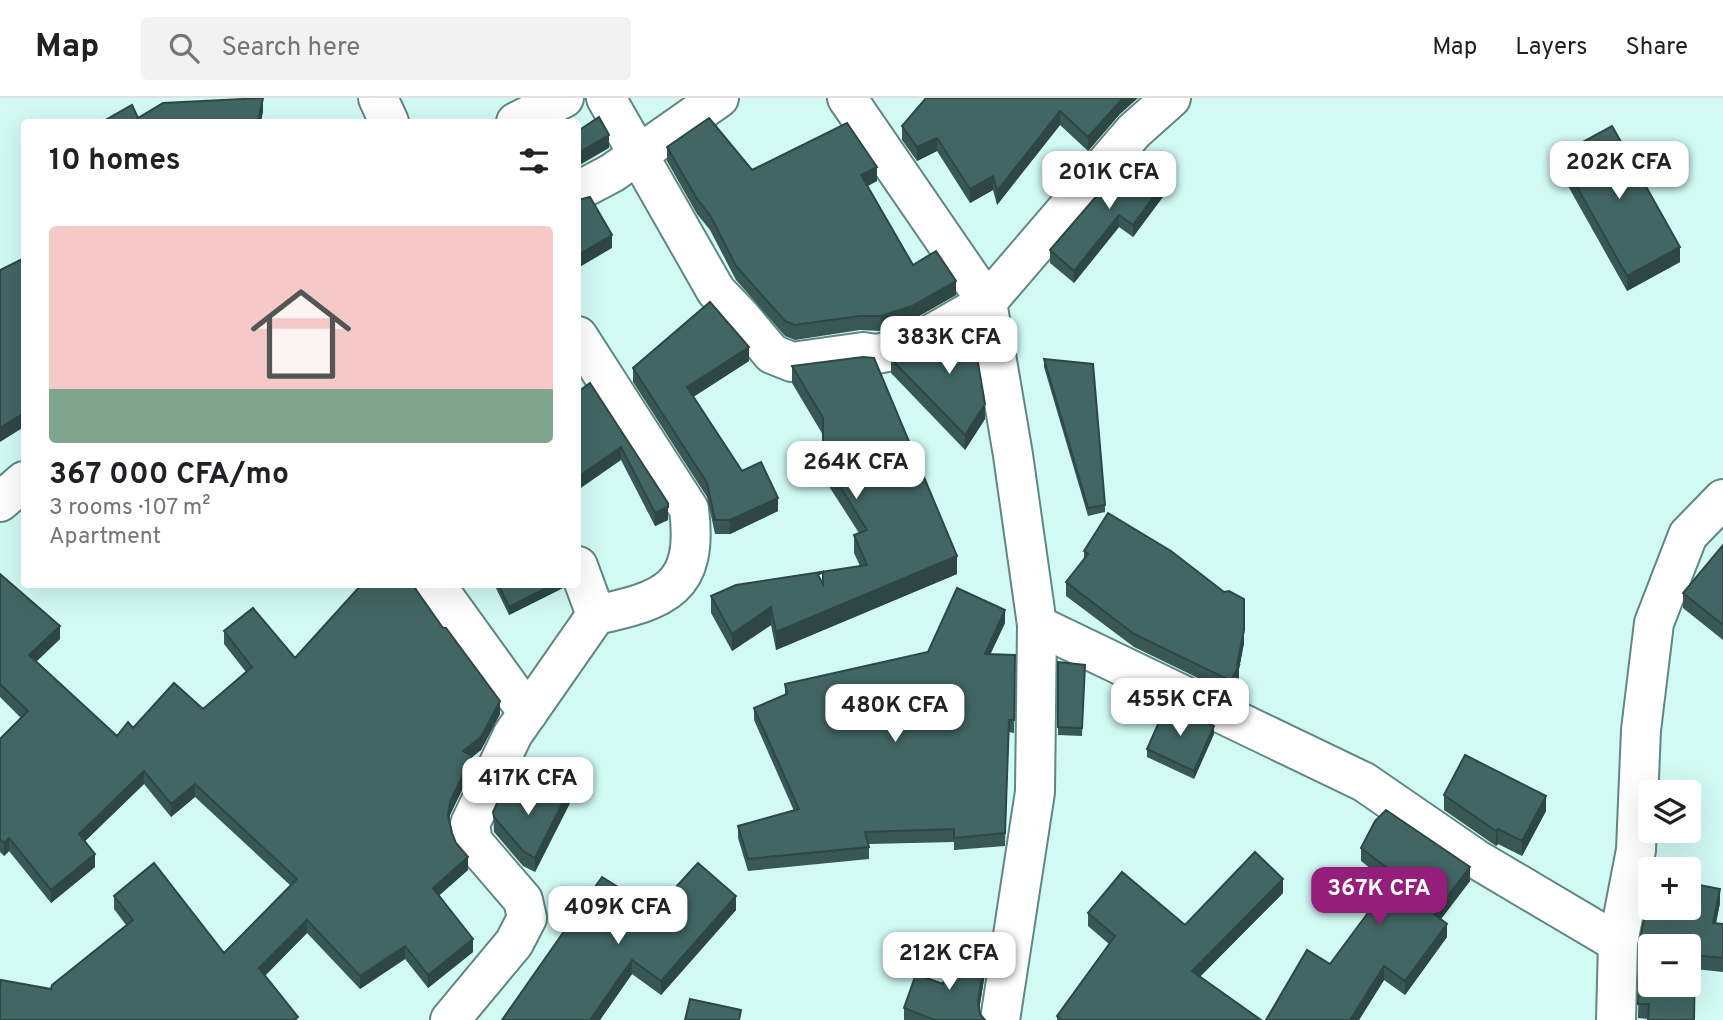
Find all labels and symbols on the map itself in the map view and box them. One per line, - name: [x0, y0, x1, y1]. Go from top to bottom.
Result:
- pin: 202K CFA: [1547, 141, 1691, 201]
- pin: 201K CFA: [1037, 152, 1181, 211]
- pin: 383K CFA: [877, 316, 1021, 376]
- pin: 264K CFA: [784, 442, 928, 501]
- pin: 455K CFA: [1108, 678, 1252, 738]
- pin: 480K CFA: [823, 684, 967, 744]
- pin: 417K CFA: [456, 758, 600, 817]
- pin: 367K CFA: [1307, 868, 1451, 927]
- pin: 409K CFA: [546, 886, 690, 946]
- pin: 212K CFA: [877, 932, 1021, 992]

